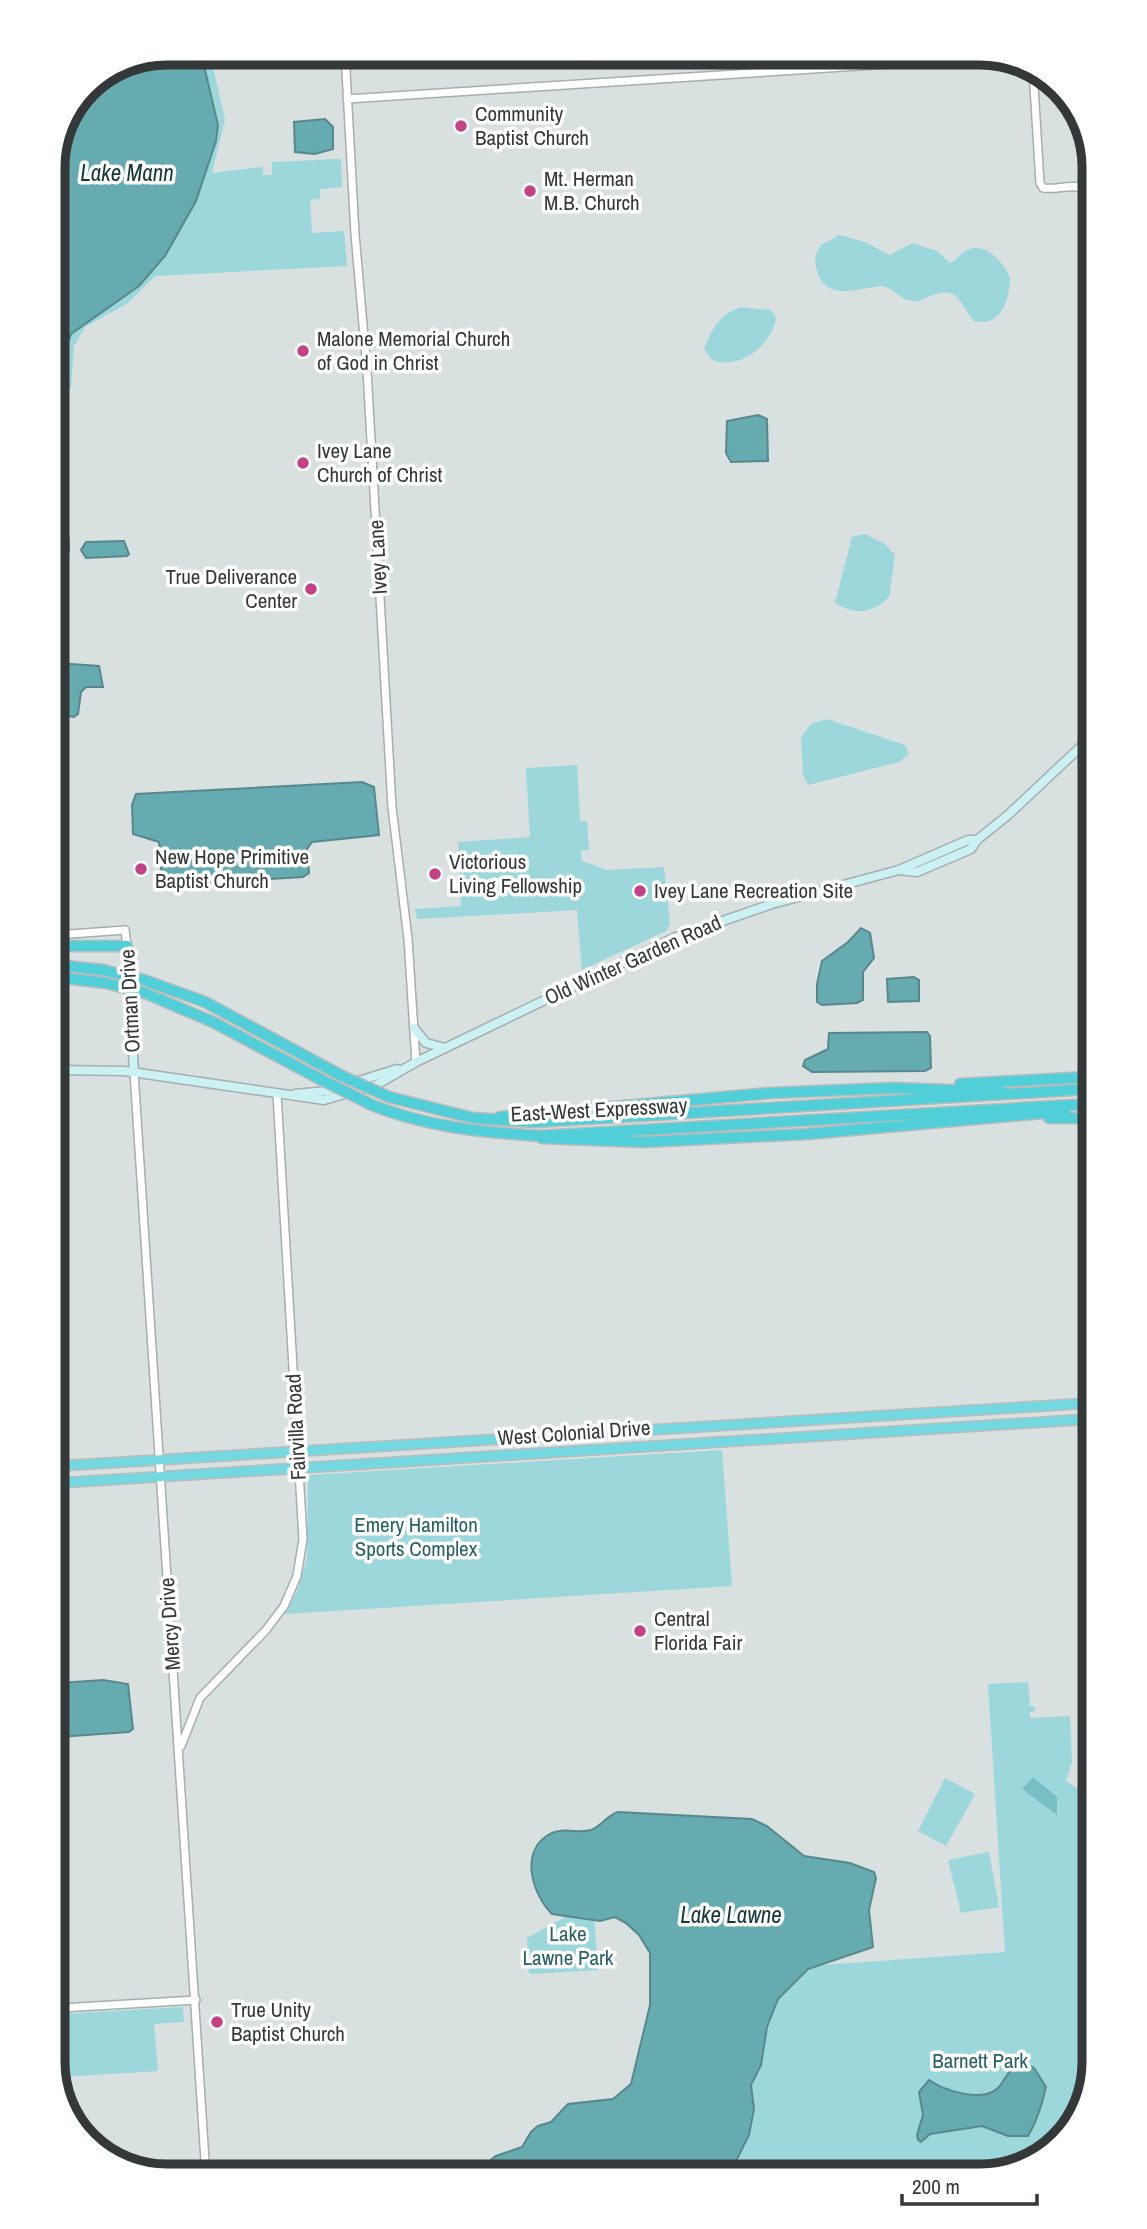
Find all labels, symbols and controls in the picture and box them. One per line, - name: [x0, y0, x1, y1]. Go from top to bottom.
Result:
- place label: Community Baptist Church: [475, 99, 589, 152]
- marker: Community Baptist Church: [453, 118, 469, 134]
- water label: Lake Mann: [80, 157, 174, 188]
- place label: Mt. Herman M.B. Church: [544, 164, 640, 217]
- marker: Mt. Herman M.B. Church: [522, 183, 538, 199]
- place label: Malone Memorial Church of God in Christ: [317, 324, 510, 377]
- marker: Malone Memorial Church of God in Christ: [295, 343, 311, 359]
- place label: Ivey Lane Church of Christ: [317, 436, 443, 489]
- marker: Ivey Lane Church of Christ: [295, 455, 311, 471]
- street label: Ivey Lane: [361, 519, 394, 595]
- place label: True Deliverance Center: [166, 562, 297, 615]
- marker: True Deliverance Center: [303, 581, 319, 597]
- place label: New Hope Primitive Baptist Church: [155, 842, 309, 895]
- place label: Victorious Living Fellowship: [449, 847, 582, 900]
- marker: New Hope Primitive Baptist Church: [133, 861, 149, 877]
- marker: Victorious Living Fellowship: [427, 866, 443, 882]
- place label: Ivey Lane Recreation Site: [654, 876, 853, 905]
- marker: Ivey Lane Recreation Site: [632, 883, 648, 899]
- street label: Old Winter Garden Road: [540, 908, 726, 1012]
- street label: Ortman Drive: [112, 949, 147, 1053]
- street label: East-West Expressway: [510, 1090, 688, 1129]
- street label: Fairvilla Road: [278, 1373, 313, 1481]
- street label: West Colonial Drive: [497, 1413, 651, 1452]
- park label: Emery Hamilton Sports Complex: [354, 1510, 478, 1563]
- street label: Mercy Drive: [152, 1577, 187, 1671]
- place label: Central Florida Fair: [654, 1604, 742, 1657]
- marker: Central Florida Fair: [632, 1623, 648, 1639]
- water label: Lake Lawne: [680, 1899, 782, 1930]
- park label: Lake Lawne Park: [523, 1919, 614, 1972]
- place label: True Unity Baptist Church: [231, 1995, 345, 2048]
- marker: True Unity Baptist Church: [209, 2014, 225, 2030]
- park label: Barnett Park: [932, 2046, 1028, 2075]
- scale bar: [902, 2162, 1037, 2206]
- text: 200 m: [912, 2172, 960, 2201]

